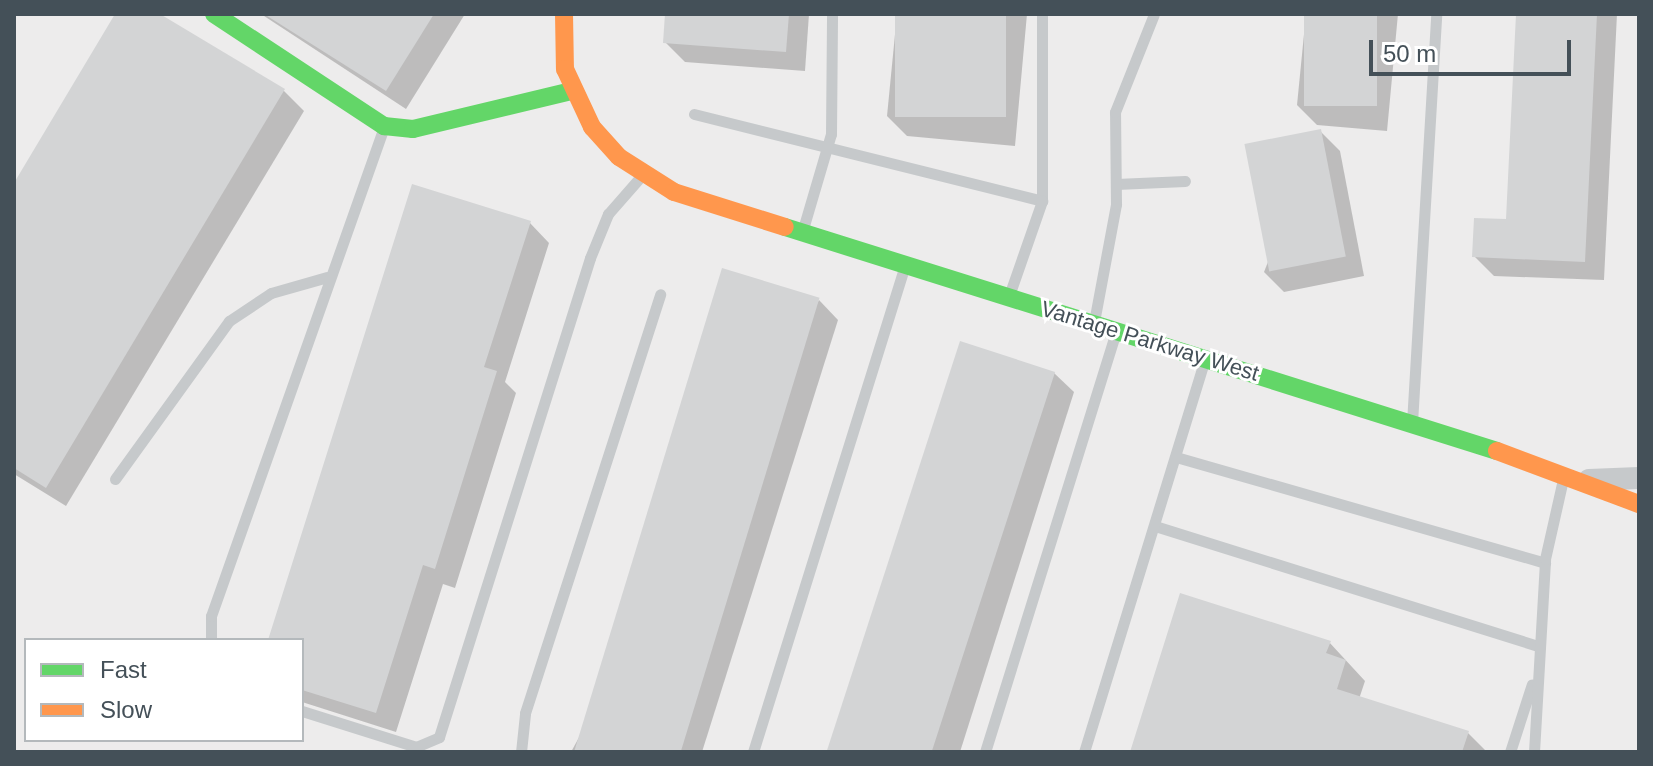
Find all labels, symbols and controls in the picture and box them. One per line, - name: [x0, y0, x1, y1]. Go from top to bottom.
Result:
- scale bar: [1373, 24, 1575, 74]
- text: 50 m: [1383, 40, 1436, 67]
- street label: Vantage Parkway West: [1038, 295, 1262, 387]
- legend: [24, 638, 304, 742]
- text: Fast: [100, 656, 147, 683]
- text: Slow: [100, 696, 152, 723]

